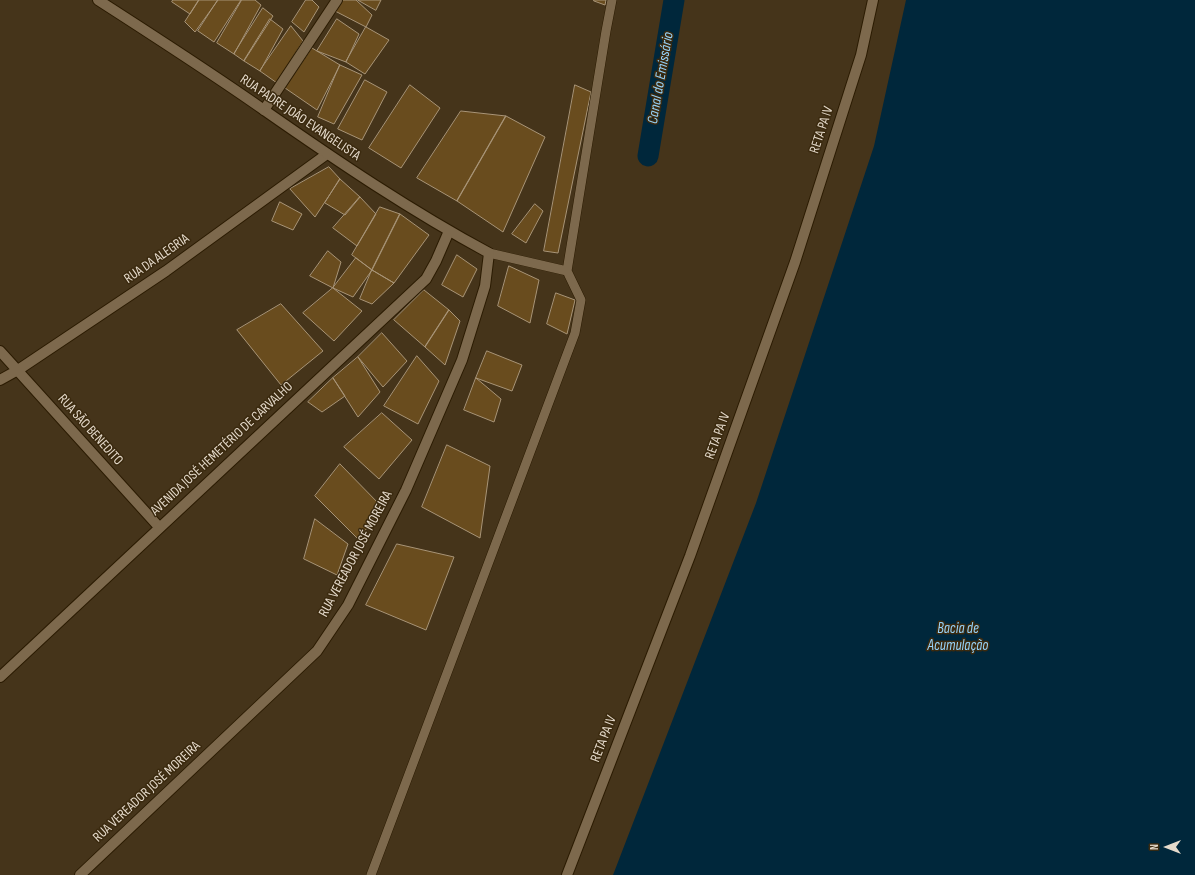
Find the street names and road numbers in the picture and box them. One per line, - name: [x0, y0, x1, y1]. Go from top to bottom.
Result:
- street label: RUA PADRE JOÃO EVANGELISTA: [237, 71, 363, 165]
- street label: RETA PA IV: [807, 104, 837, 156]
- street label: RUA DA ALEGRIA: [121, 230, 193, 288]
- street label: AVENIDA JOSÉ HEMETÉRIO DE CARVALHO: [147, 379, 297, 519]
- street label: RUA SÃO BENEDITO: [54, 391, 126, 469]
- street label: RETA PA IV: [702, 410, 734, 462]
- street label: RUA VEREADOR JOSÉ MOREIRA: [316, 488, 396, 620]
- street label: RETA PA IV: [587, 713, 621, 765]
- street label: RUA VEREADOR JOSÉ MOREIRA: [90, 738, 204, 846]

